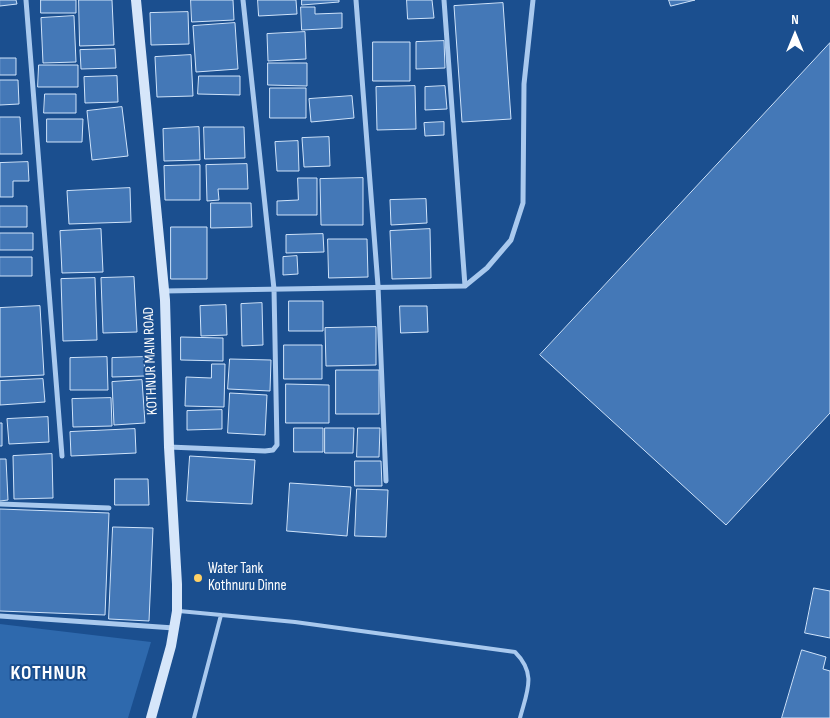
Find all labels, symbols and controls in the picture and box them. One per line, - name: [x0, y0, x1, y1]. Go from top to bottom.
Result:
- north arrow: [770, 10, 820, 60]
- text: N: [791, 11, 799, 28]
- street label: KOTHNUR MAIN ROAD: [140, 307, 162, 415]
- place label: Water Tank Kothnuru Dinne: [208, 560, 286, 595]
- marker: Water Tank Kothnuru Dinne: [192, 572, 204, 584]
- district label: KOTHNUR: [10, 662, 88, 686]

